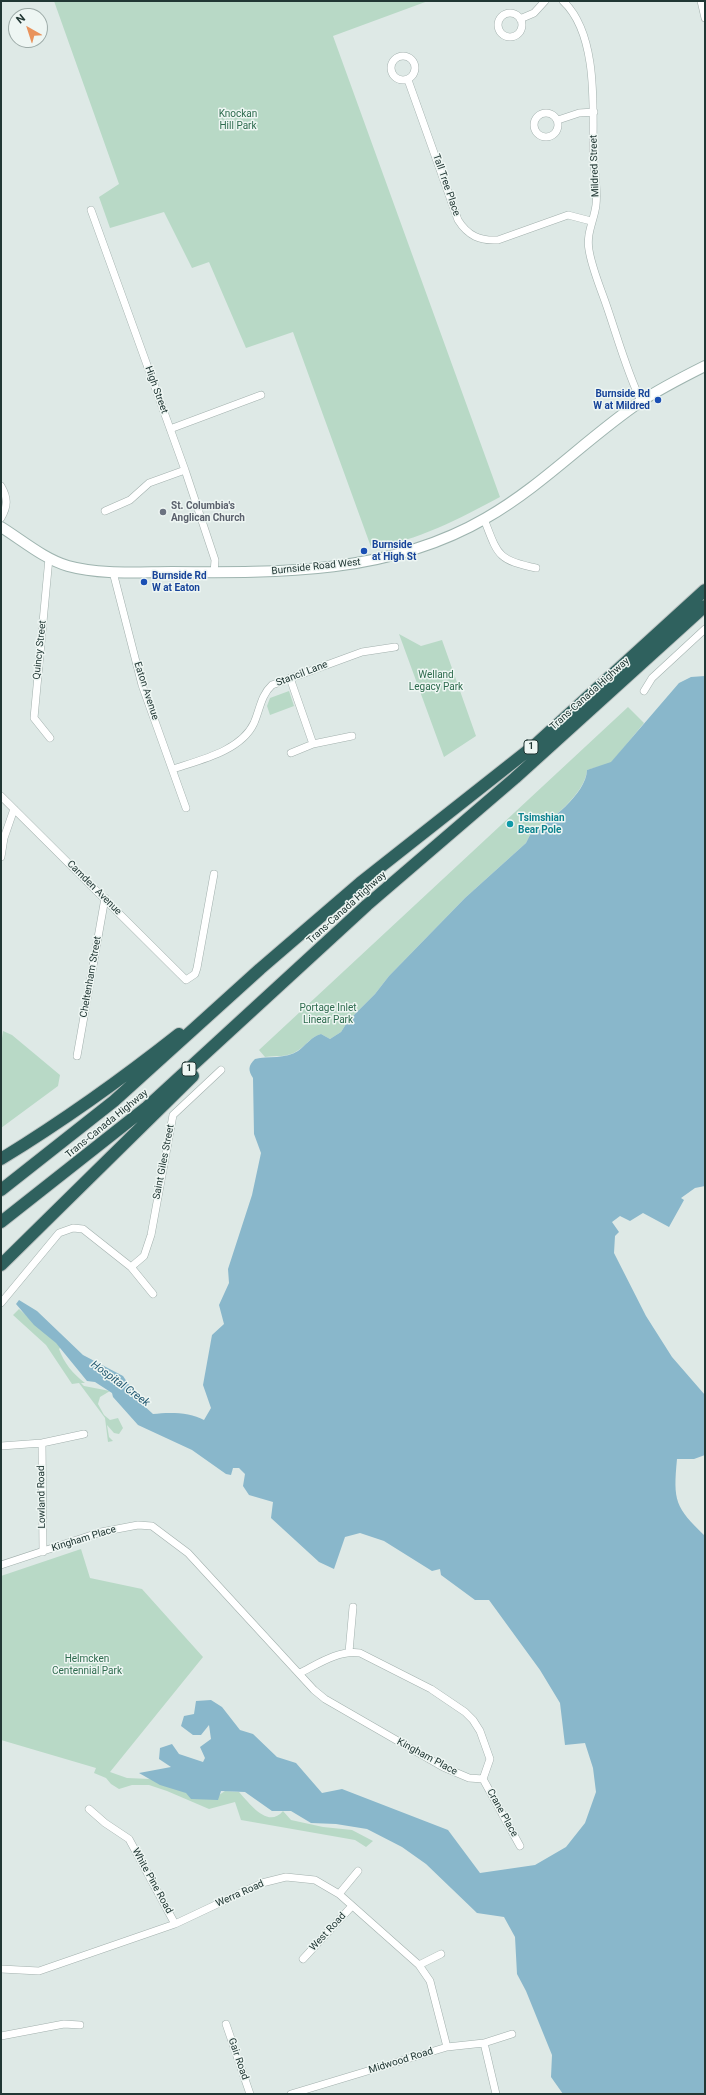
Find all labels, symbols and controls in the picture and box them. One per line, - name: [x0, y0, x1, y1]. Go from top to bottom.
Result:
- north arrow: [8, 8, 48, 48]
- text: N: [14, 12, 28, 27]
- park label: Knockan Hill Park: [219, 108, 257, 132]
- street label: Mildred Street: [588, 135, 602, 197]
- street label: Tall Tree Place: [430, 152, 462, 218]
- street label: High Street: [142, 365, 170, 415]
- place label: Burnside Rd W at Mildred: [593, 388, 650, 412]
- marker: Burnside Rd W at Mildred: [653, 395, 663, 405]
- place label: St. Columbia's Anglican Church: [171, 500, 245, 524]
- marker: St. Columbia's Anglican Church: [158, 507, 168, 517]
- place label: Burnside at High St: [372, 539, 416, 562]
- marker: Burnside at High St: [359, 546, 369, 556]
- street label: Burnside Road West: [271, 556, 361, 578]
- place label: Burnside Rd W at Eaton: [152, 570, 207, 594]
- marker: Burnside Rd W at Eaton: [139, 577, 149, 587]
- street label: Quincy Street: [31, 620, 49, 680]
- street label: Trans-Canada Highway: [548, 655, 632, 733]
- street label: Stancil Lane: [274, 659, 330, 689]
- street label: Eaton Avenue: [131, 660, 161, 722]
- park label: Welland Legacy Park: [409, 669, 463, 692]
- road number: 1: [524, 740, 538, 754]
- place label: Tsimshian Bear Pole: [518, 812, 565, 836]
- marker: Tsimshian Bear Pole: [505, 819, 515, 829]
- street label: Camden Avenue: [64, 858, 124, 918]
- street label: Trans-Canada Highway: [305, 869, 389, 947]
- street label: Cheltenham Street: [78, 935, 104, 1019]
- park label: Portage Inlet Linear Park: [300, 1002, 356, 1026]
- road number: 1: [182, 1062, 196, 1076]
- street label: Trans-Canada Highway: [63, 1087, 151, 1161]
- street label: Saint Giles Street: [151, 1124, 177, 1200]
- water label: Hospital Creek: [88, 1358, 152, 1410]
- street label: Lowland Road: [35, 1465, 49, 1529]
- street label: Kingham Place: [50, 1524, 118, 1554]
- park label: Helmcken Centennial Park: [52, 1653, 122, 1676]
- street label: Kingham Place: [395, 1736, 459, 1778]
- street label: Crane Place: [484, 1787, 520, 1839]
- street label: White Pine Road: [129, 1846, 175, 1916]
- street label: Werra Road: [214, 1878, 266, 1910]
- street label: West Road: [307, 1910, 349, 1954]
- street label: Gair Road: [225, 2036, 251, 2082]
- street label: Midwood Road: [367, 2045, 435, 2077]

